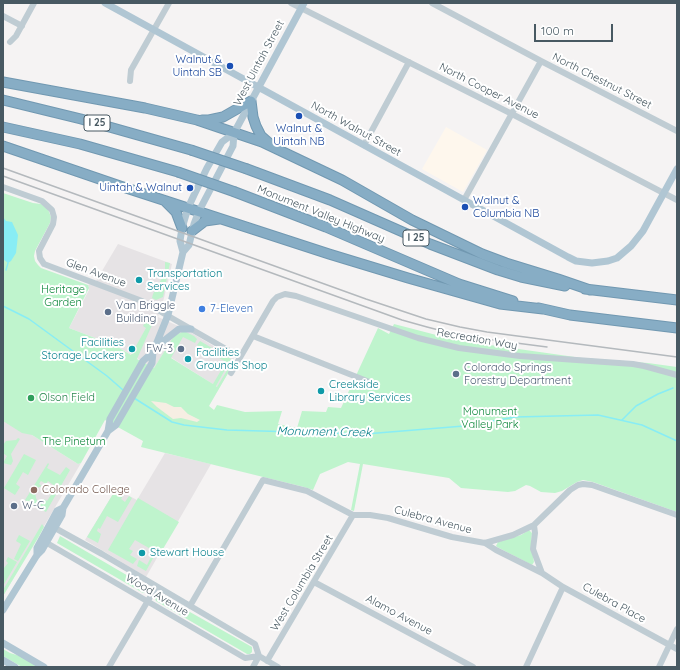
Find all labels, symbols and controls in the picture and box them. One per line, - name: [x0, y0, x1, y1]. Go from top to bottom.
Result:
- scale bar: [536, 16, 615, 42]
- street label: West Uintah Street: [231, 18, 287, 108]
- text: 100 m: [541, 23, 574, 38]
- street label: North Chestnut Street: [550, 50, 654, 112]
- place label: Walnut & Uintah SB: [172, 53, 222, 79]
- street label: North Cooper Avenue: [437, 60, 541, 122]
- marker: Walnut & Uintah SB: [225, 61, 235, 71]
- street label: North Walnut Street: [309, 99, 403, 159]
- marker: Walnut & Uintah NB: [294, 111, 304, 121]
- road number: I 25: [84, 115, 110, 131]
- place label: Walnut & Uintah NB: [273, 122, 325, 148]
- place label: Uintah & Walnut: [99, 181, 182, 195]
- street label: Monument Valley Highway: [255, 182, 387, 246]
- marker: Uintah & Walnut: [185, 183, 195, 193]
- place label: Walnut & Columbia NB: [473, 194, 539, 220]
- marker: Walnut & Columbia NB: [460, 202, 470, 212]
- road number: I 25: [403, 230, 429, 246]
- street label: Glen Avenue: [64, 256, 128, 290]
- place label: Transportation Services: [147, 267, 222, 293]
- marker: Transportation Services: [134, 275, 144, 285]
- park label: Heritage Garden: [41, 283, 85, 309]
- place label: Van Briggle Building: [116, 299, 175, 325]
- place label: 7-Eleven: [210, 302, 253, 316]
- marker: 7-Eleven: [197, 304, 207, 314]
- marker: Van Briggle Building: [103, 307, 113, 317]
- street label: Recreation Way: [436, 325, 518, 353]
- place label: Facilities Storage Lockers: [41, 336, 124, 362]
- place label: FW-3: [146, 342, 173, 356]
- marker: Facilities Storage Lockers: [127, 344, 137, 354]
- marker: FW-3: [176, 344, 186, 354]
- place label: Facilities Grounds Shop: [196, 346, 267, 372]
- marker: Facilities Grounds Shop: [183, 354, 193, 364]
- place label: Colorado Springs Forestry Department: [464, 361, 571, 387]
- marker: Colorado Springs Forestry Department: [451, 369, 461, 379]
- place label: Creekside Library Services: [329, 378, 411, 404]
- marker: Creekside Library Services: [316, 386, 326, 396]
- place label: Olson Field: [39, 391, 95, 405]
- marker: Olson Field: [26, 393, 36, 403]
- park label: Monument Valley Park: [461, 405, 519, 431]
- water label: Monument Creek: [276, 424, 372, 440]
- park label: The Pinetum: [42, 435, 106, 449]
- place label: Colorado College: [42, 483, 130, 497]
- marker: Colorado College: [29, 485, 39, 495]
- place label: W-C: [22, 499, 44, 513]
- marker: W-C: [9, 501, 19, 511]
- street label: Culebra Avenue: [393, 503, 473, 537]
- street label: West Columbia Street: [268, 532, 336, 634]
- place label: Stewart House: [150, 546, 224, 560]
- marker: Stewart House: [137, 548, 147, 558]
- street label: Wood Avenue: [123, 571, 191, 619]
- street label: Culebra Place: [580, 580, 648, 626]
- street label: Alamo Avenue: [363, 592, 435, 638]

